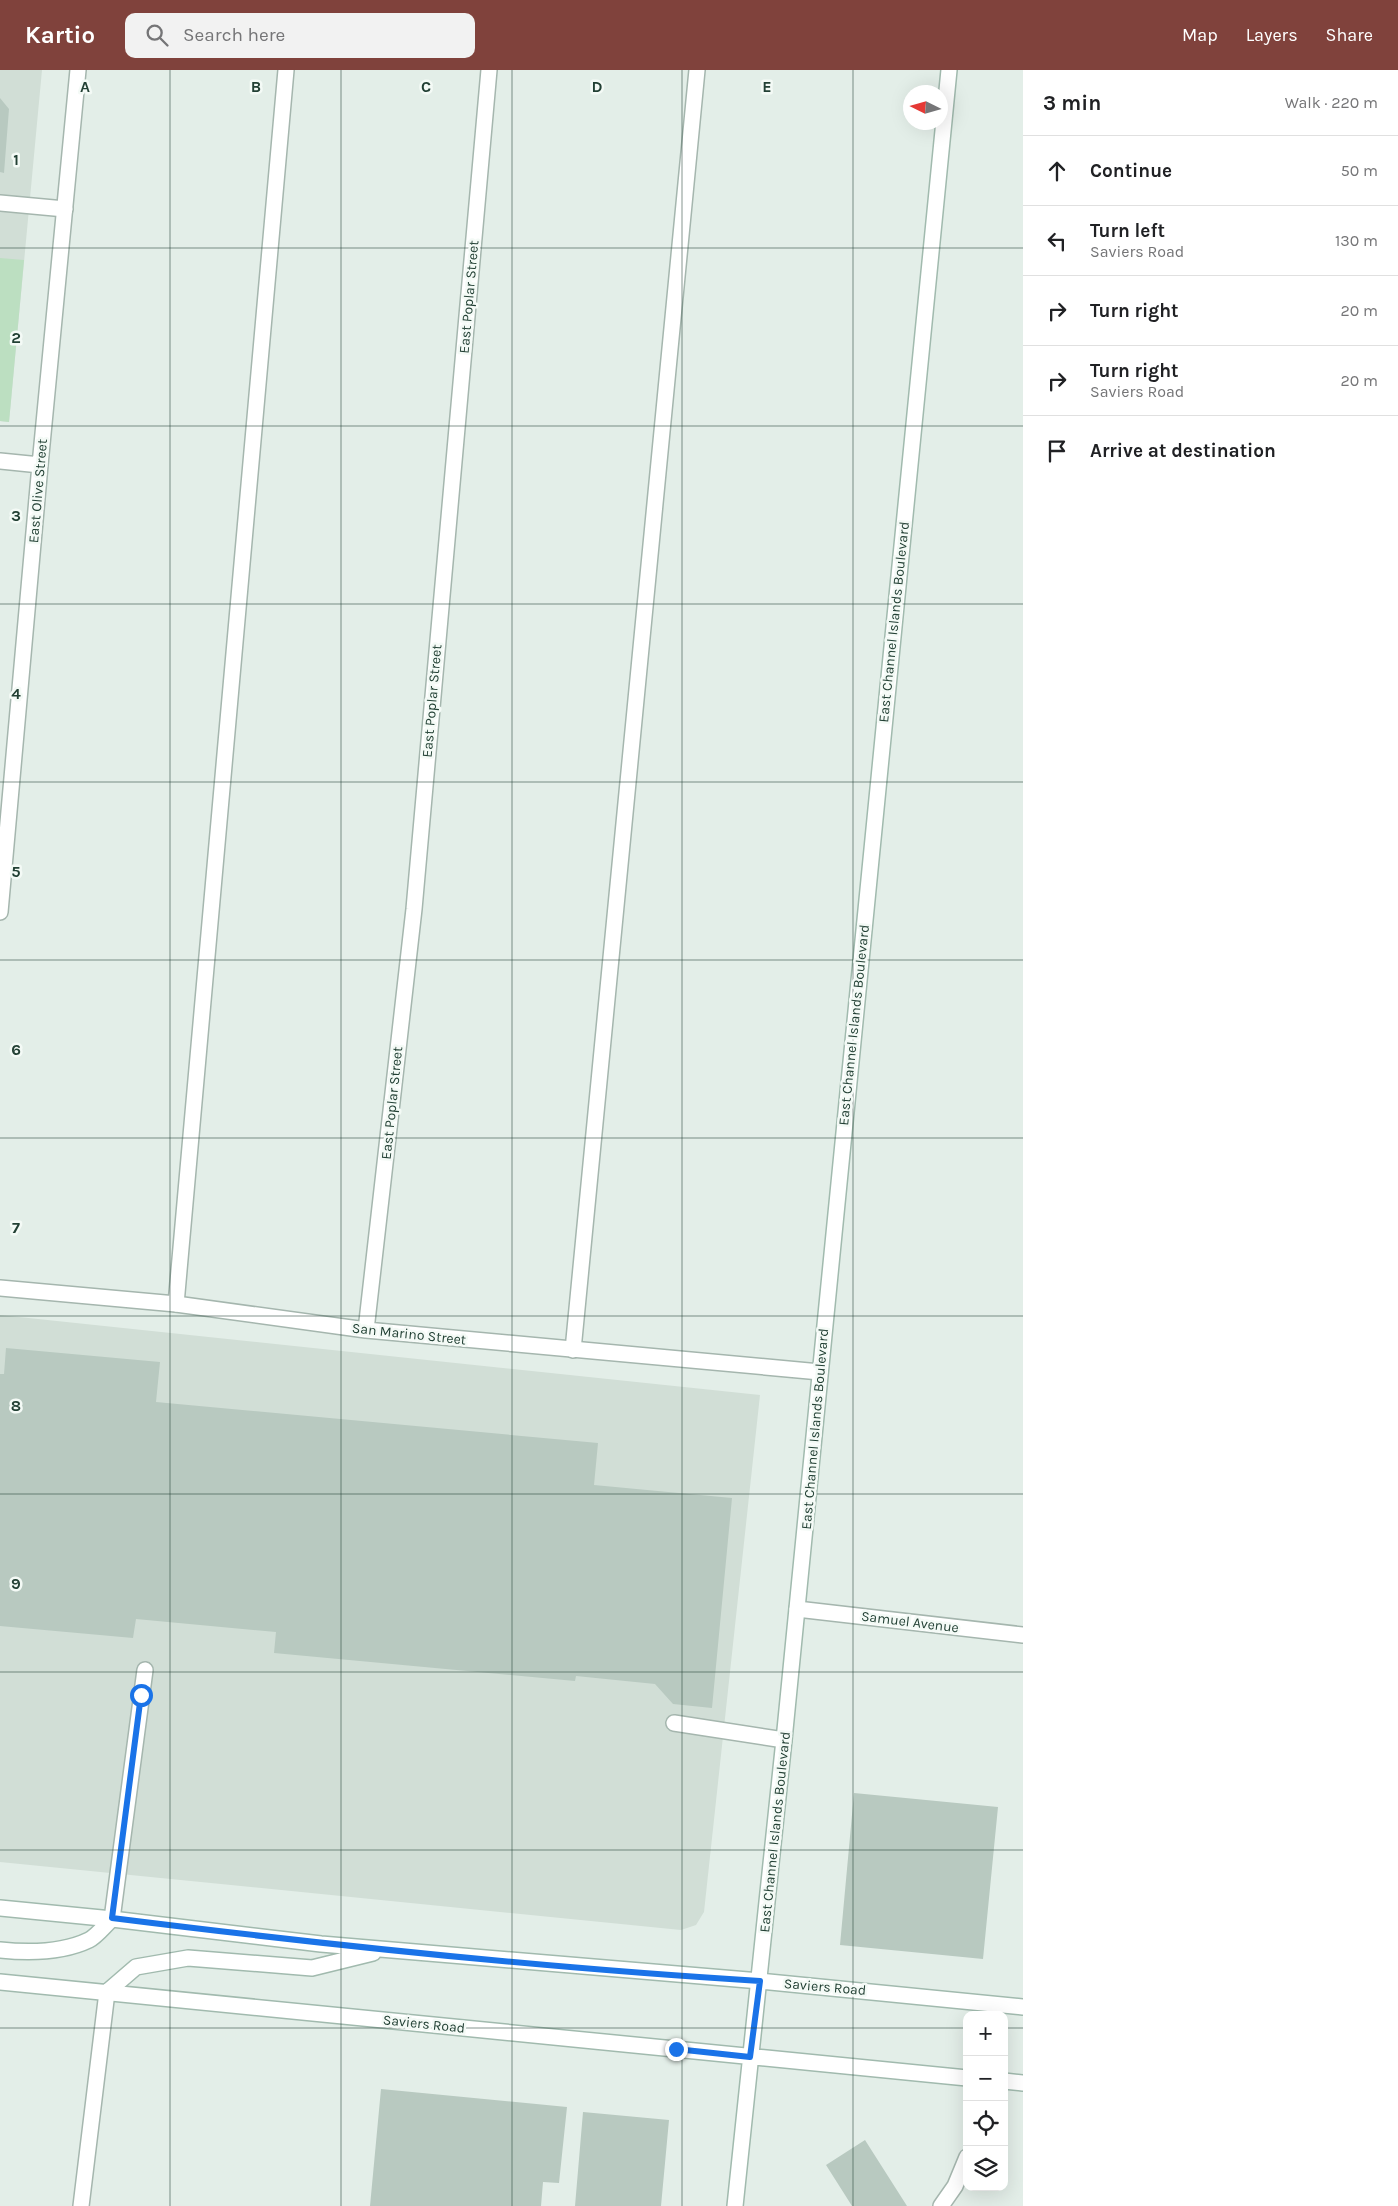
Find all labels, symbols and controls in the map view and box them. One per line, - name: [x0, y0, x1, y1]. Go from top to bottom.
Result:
- search box: [125, 13, 475, 58]
- text: Kartio: [25, 21, 95, 49]
- icon: search: [143, 21, 171, 49]
- text: Search here: [183, 24, 285, 46]
- text: Map: [1182, 24, 1218, 46]
- text: Layers: [1246, 24, 1298, 46]
- text: Share: [1326, 24, 1373, 46]
- text: A: [80, 77, 90, 96]
- text: B: [251, 77, 261, 96]
- text: C: [421, 77, 431, 96]
- text: D: [592, 77, 603, 96]
- text: E: [762, 77, 772, 96]
- north arrow: [903, 85, 948, 130]
- text: 3 min: [1043, 91, 1101, 115]
- text: Walk · 220 m: [1285, 93, 1378, 112]
- text: 1: [13, 150, 19, 169]
- icon: ahead: [1043, 157, 1071, 185]
- text: Continue: [1090, 160, 1172, 182]
- text: 50 m: [1341, 161, 1378, 180]
- text: Turn left: [1090, 220, 1165, 242]
- icon: left: [1043, 227, 1071, 255]
- text: 130 m: [1335, 231, 1378, 250]
- street label: East Poplar Street: [456, 240, 482, 354]
- text: Saviers Road: [1090, 242, 1184, 261]
- icon: right: [1043, 297, 1071, 325]
- text: Turn right: [1090, 300, 1179, 322]
- text: 20 m: [1340, 301, 1378, 320]
- text: 2: [11, 328, 21, 347]
- text: Turn right: [1090, 360, 1179, 382]
- icon: right: [1043, 367, 1071, 395]
- text: 20 m: [1340, 371, 1378, 390]
- text: Saviers Road: [1090, 382, 1184, 401]
- icon: arrive: [1043, 437, 1071, 465]
- street label: East Olive Street: [25, 438, 51, 544]
- text: Arrive at destination: [1090, 440, 1276, 462]
- text: 3: [11, 506, 21, 525]
- street label: East Channel Islands Boulevard: [875, 521, 913, 723]
- street label: East Poplar Street: [419, 644, 445, 758]
- text: 4: [11, 684, 21, 703]
- text: 5: [11, 862, 21, 881]
- street label: East Channel Islands Boulevard: [835, 924, 873, 1126]
- text: 6: [11, 1040, 21, 1059]
- street label: East Poplar Street: [378, 1046, 406, 1160]
- text: 7: [12, 1218, 20, 1237]
- street label: San Marino Street: [351, 1320, 467, 1348]
- street label: East Channel Islands Boulevard: [798, 1328, 832, 1530]
- text: 8: [11, 1396, 21, 1415]
- text: 9: [11, 1574, 21, 1593]
- street label: Samuel Avenue: [860, 1608, 960, 1636]
- route start: [130, 1684, 153, 1707]
- street label: East Channel Islands Boulevard: [756, 1731, 794, 1933]
- street label: Saviers Road: [783, 1975, 867, 1999]
- street label: Saviers Road: [382, 2011, 466, 2037]
- map controls: [963, 2011, 1008, 2191]
- button: +: [963, 2011, 1008, 2056]
- route end: [665, 2038, 688, 2061]
- button: −: [963, 2056, 1008, 2101]
- button: locate: [963, 2101, 1008, 2146]
- button: layers: [963, 2146, 1008, 2191]

